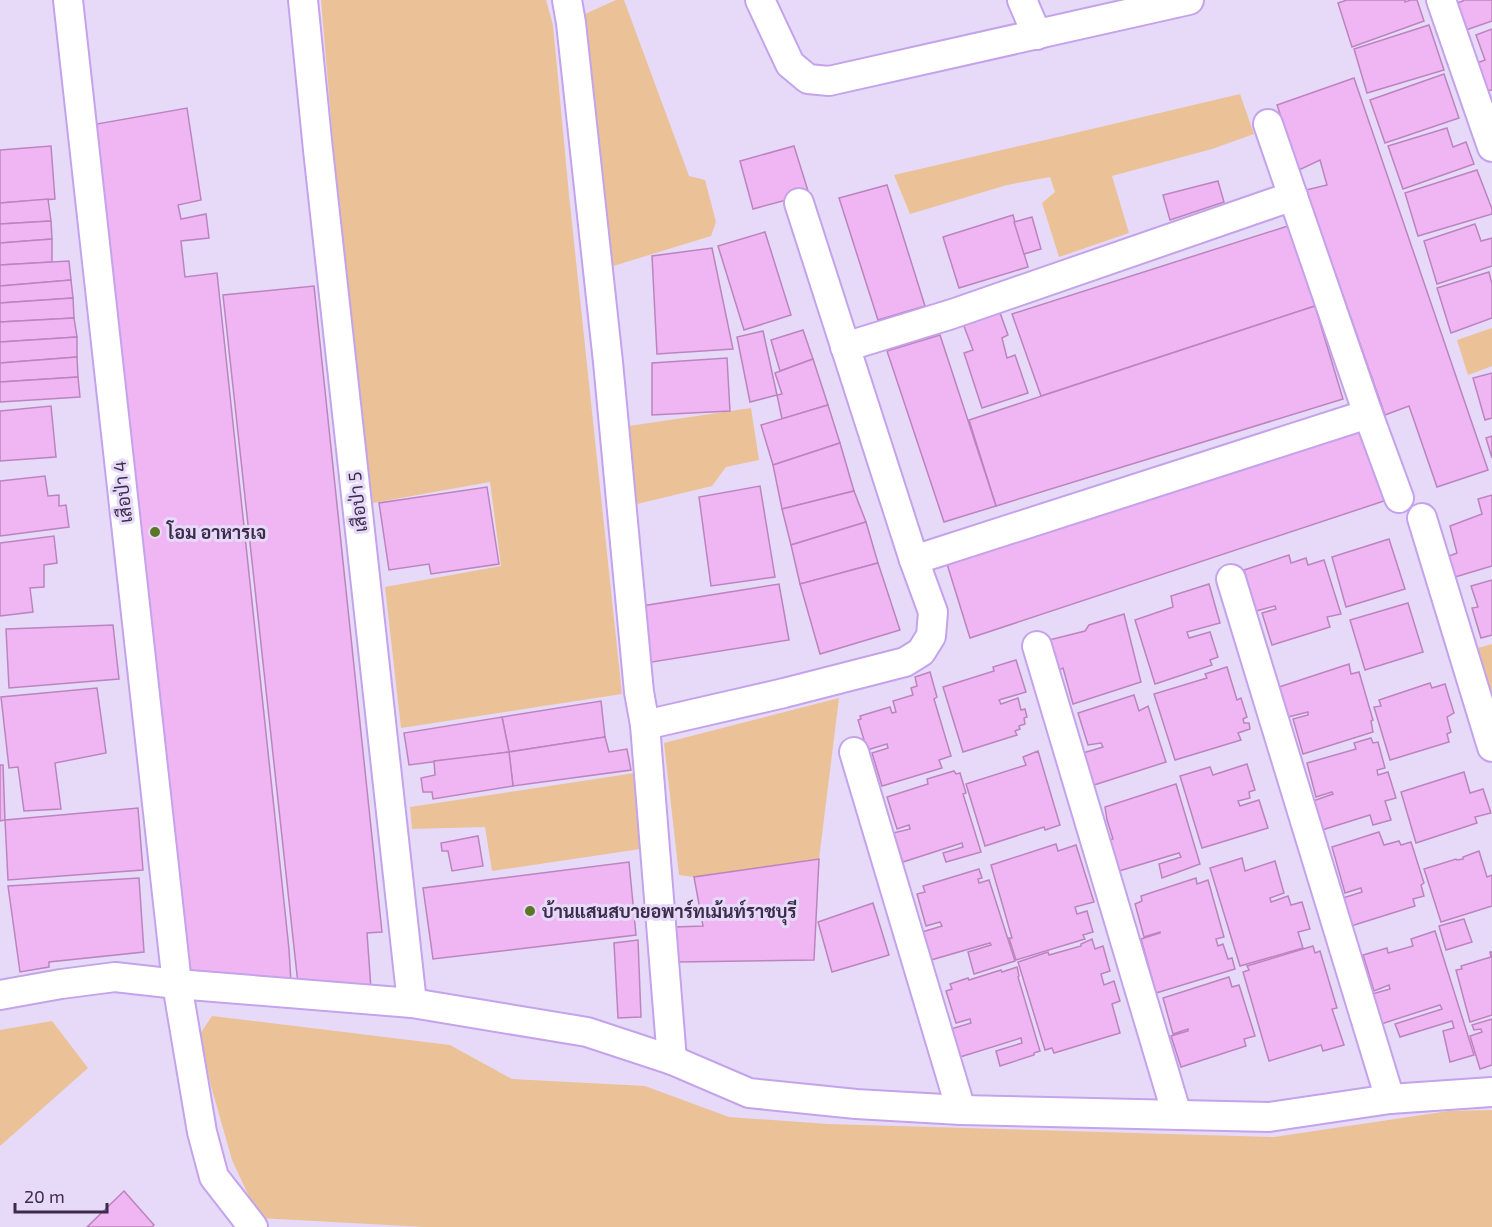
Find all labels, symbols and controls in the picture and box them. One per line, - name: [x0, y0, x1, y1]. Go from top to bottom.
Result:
- street label: เสือป่า 4: [108, 460, 136, 524]
- street label: เสือป่า 5: [343, 471, 371, 533]
- place label: โอม อาหารเจ: [166, 520, 266, 543]
- marker: โอม อาหารเจ: [148, 525, 162, 539]
- place label: บ้านแสนสบายอพาร์ทเม้นท์ราชบุรี: [542, 899, 797, 926]
- marker: บ้านแสนสบายอพาร์ทเม้นท์ราชบุรี: [523, 904, 537, 918]
- scale bar: [15, 1176, 106, 1214]
- text: 20 m: [24, 1185, 65, 1207]

